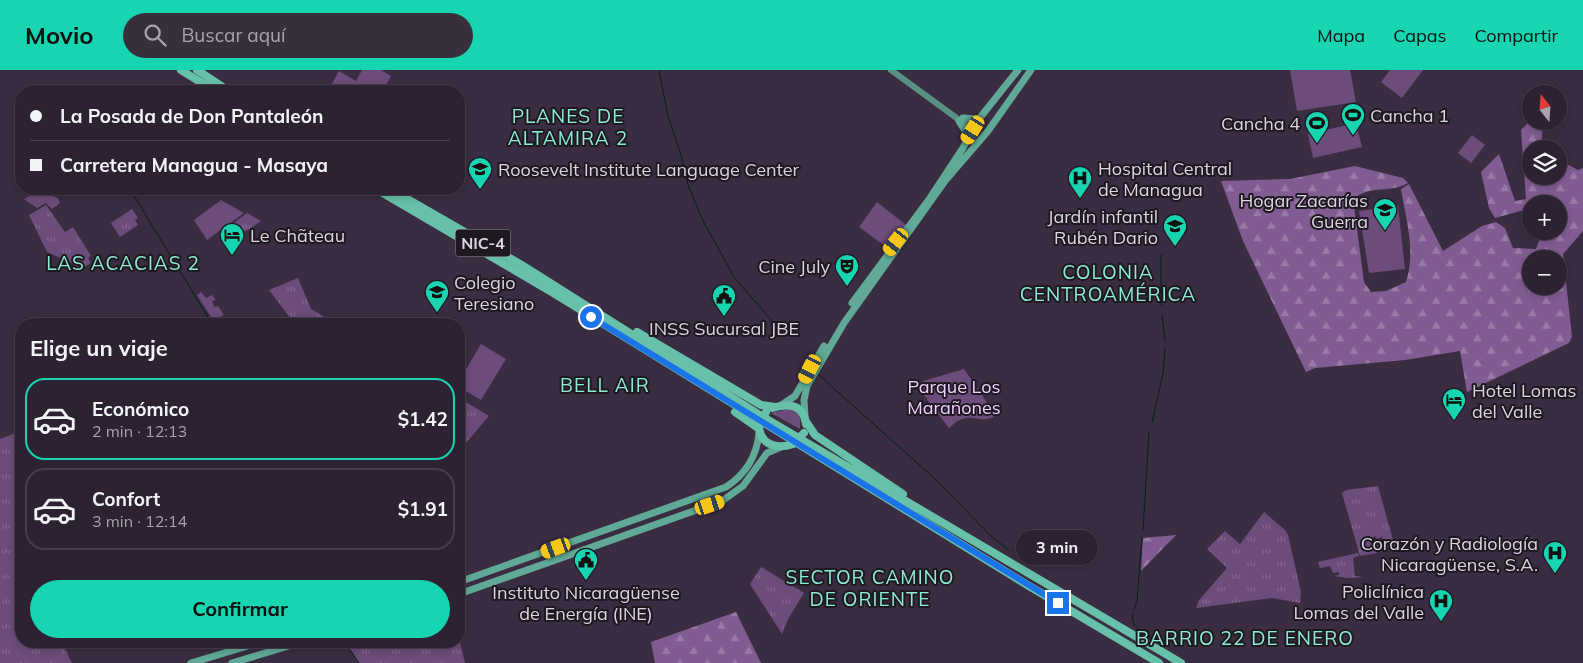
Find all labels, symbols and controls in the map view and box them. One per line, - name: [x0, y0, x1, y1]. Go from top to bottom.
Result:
- search box: [123, 13, 473, 58]
- text: Movio: [25, 20, 93, 50]
- icon: search: [141, 21, 169, 49]
- text: Buscar aquí: [181, 23, 286, 47]
- text: Mapa: [1317, 24, 1365, 47]
- text: Capas: [1393, 24, 1447, 47]
- text: Compartir: [1475, 24, 1558, 47]
- north arrow: [1522, 85, 1568, 130]
- map controls: [1522, 85, 1567, 295]
- sports icon: Cancha 1: [1340, 102, 1366, 136]
- text: La Posada de Don Pantaleón: [60, 104, 323, 128]
- district label: PLANES DE ALTAMIRA 2: [508, 104, 628, 150]
- place label: Cancha 1: [1370, 104, 1449, 127]
- sports icon: Cancha 4: [1304, 110, 1330, 144]
- place label: Cancha 4: [1221, 112, 1300, 135]
- car: [958, 113, 987, 147]
- button: layers: [1522, 140, 1567, 185]
- text: Carretera Managua - Masaya: [60, 153, 328, 177]
- school or university icon: Roosevelt Institute Language Center: [467, 156, 493, 190]
- place label: Hospital Central de Managua: [1098, 157, 1232, 201]
- place label: Roosevelt Institute Language Center: [498, 158, 799, 181]
- hospital icon: Hospital Central de Managua: [1067, 165, 1093, 199]
- place label: Hogar Zacarías Guerra: [1240, 189, 1368, 233]
- button: +: [1522, 195, 1567, 240]
- school or university icon: Hogar Zacarías Guerra: [1372, 197, 1398, 231]
- place label: Jardín infantil Rubén Dario: [1047, 205, 1158, 249]
- school or university icon: Jardín infantil Rubén Dario: [1162, 213, 1188, 247]
- hotel icon: Le Chãteau: [219, 222, 245, 256]
- place label: Le Chãteau: [250, 224, 345, 247]
- car: [880, 226, 911, 258]
- road number: NIC-4: [456, 230, 510, 257]
- button: −: [1522, 250, 1567, 295]
- district label: LAS ACACIAS 2: [46, 251, 200, 275]
- theatre icon: Cine July: [834, 253, 860, 287]
- place label: Cine July: [758, 255, 830, 278]
- district label: COLONIA CENTROAMÉRICA: [1020, 260, 1196, 306]
- place label: Colegio Teresiano: [454, 271, 534, 315]
- school or university icon: Colegio Teresiano: [424, 279, 450, 313]
- public building icon: INSS Sucursal JBE: [711, 283, 737, 317]
- route start: [580, 306, 602, 328]
- place label: INSS Sucursal JBE: [649, 317, 799, 340]
- text: Elige un viaje: [30, 334, 168, 362]
- car: [796, 352, 823, 386]
- district label: BELL AIR: [560, 373, 650, 397]
- park label: Parque Los Marañones: [907, 375, 1001, 419]
- place label: Hotel Lomas del Valle: [1472, 379, 1577, 423]
- hotel icon: Hotel Lomas del Valle: [1441, 387, 1467, 421]
- icon: car: [32, 397, 77, 442]
- text: Económico: [92, 397, 189, 421]
- text: $1.42: [398, 407, 448, 431]
- text: 2 min · 12:13: [92, 421, 187, 441]
- icon: car: [32, 487, 77, 532]
- text: Confort: [92, 487, 160, 511]
- car: [693, 493, 726, 517]
- text: $1.91: [398, 497, 448, 521]
- text: 3 min · 12:14: [92, 511, 187, 531]
- callout: 3 min: [1017, 530, 1099, 566]
- place label: Corazón y Radiología Nicaragüense, S.A.: [1361, 532, 1538, 576]
- car: [539, 536, 572, 560]
- text: 3 min: [1036, 537, 1078, 557]
- hospital icon: Corazón y Radiología Nicaragüense, S.A.: [1542, 540, 1568, 574]
- public building icon: Instituto Nicaragüense de Energía (INE): [573, 547, 599, 581]
- district label: SECTOR CAMINO DE ORIENTE: [786, 565, 954, 611]
- button: Confirmar: [30, 580, 450, 638]
- place label: Policlínica Lomas del Valle: [1294, 580, 1424, 624]
- place label: Instituto Nicaragüense de Energía (INE): [492, 581, 680, 625]
- hospital icon: Policlínica Lomas del Valle: [1428, 588, 1454, 622]
- route end: [1047, 592, 1069, 614]
- district label: BARRIO 22 DE ENERO: [1136, 626, 1354, 650]

